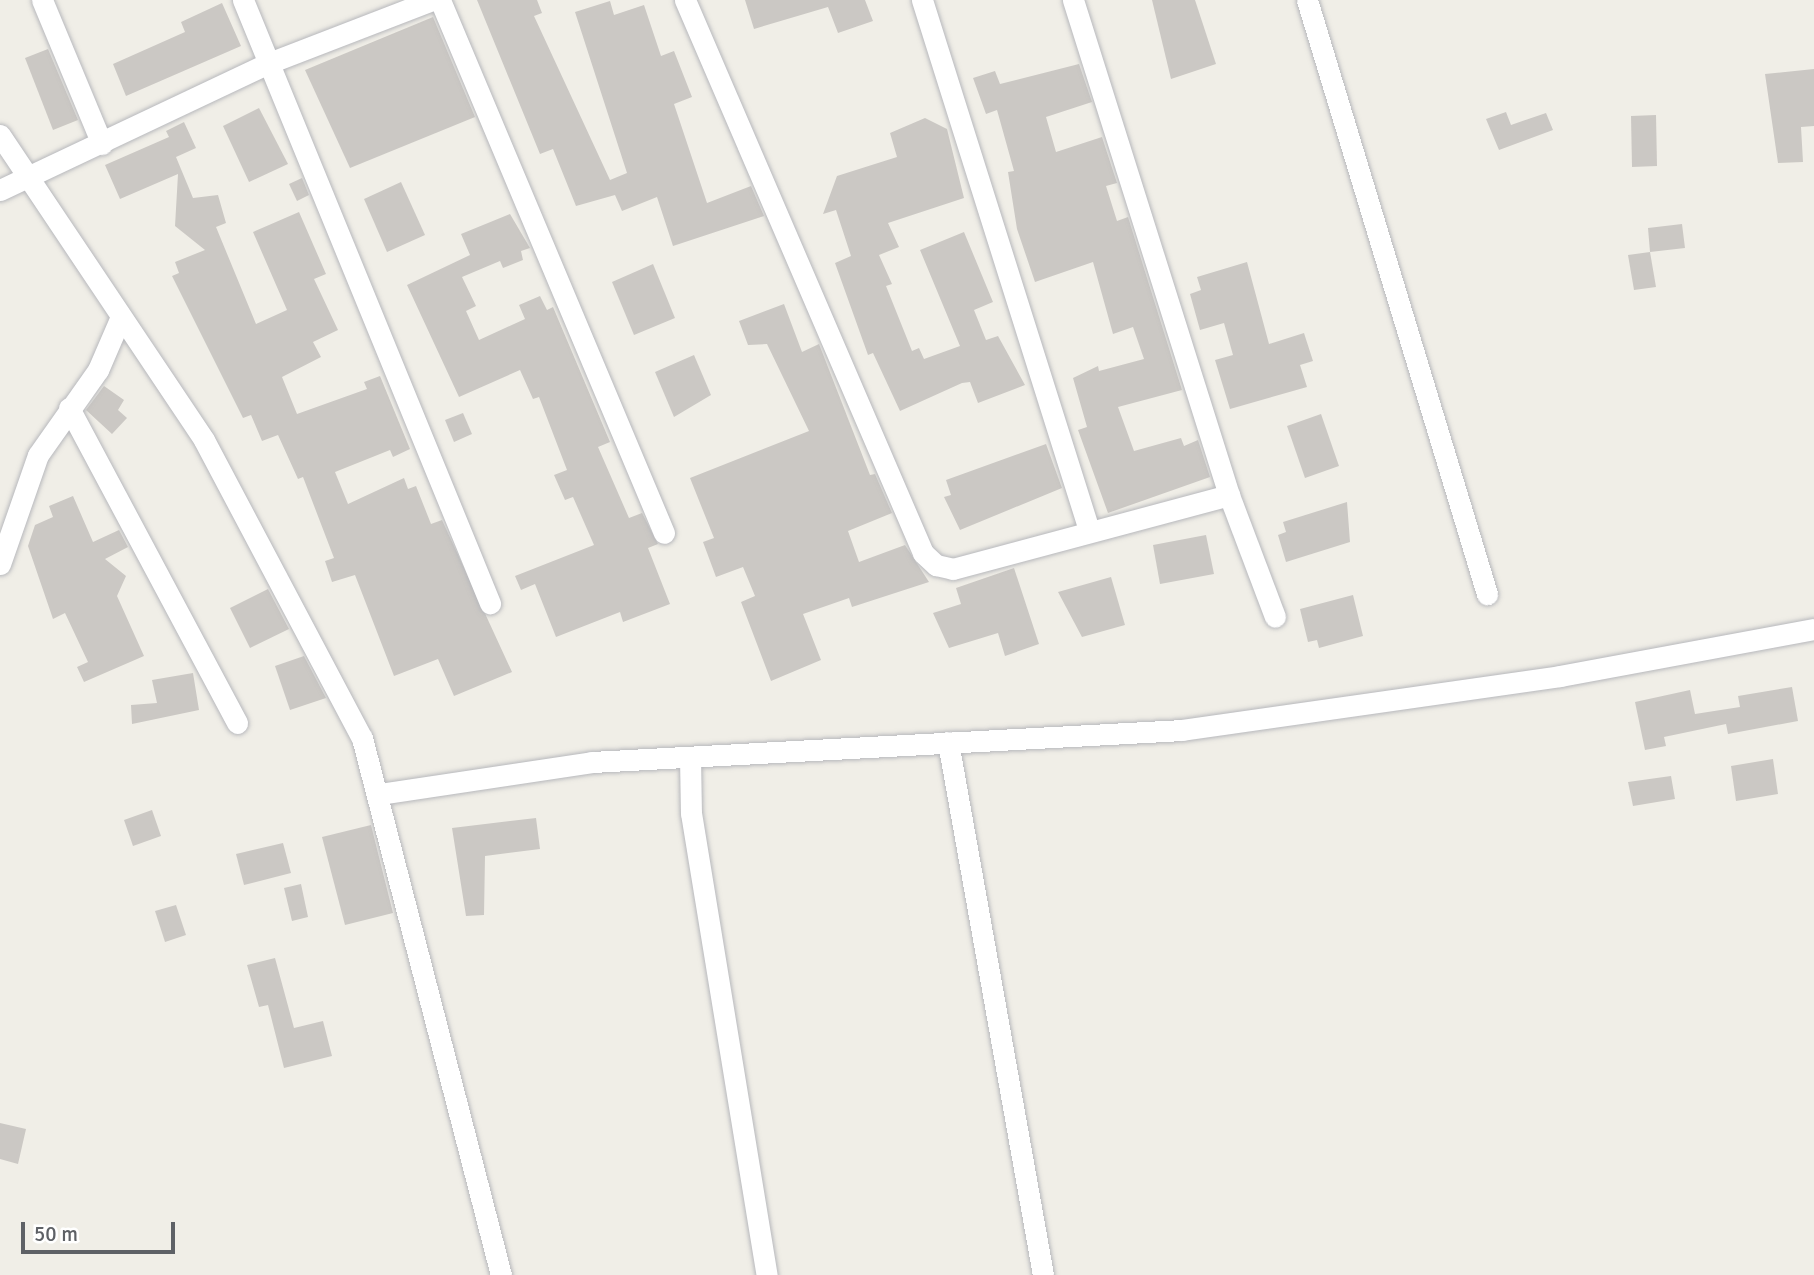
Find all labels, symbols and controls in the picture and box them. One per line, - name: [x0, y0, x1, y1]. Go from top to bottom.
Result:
- scale bar: [24, 1208, 178, 1252]
- text: 50 m: [34, 1221, 78, 1247]

